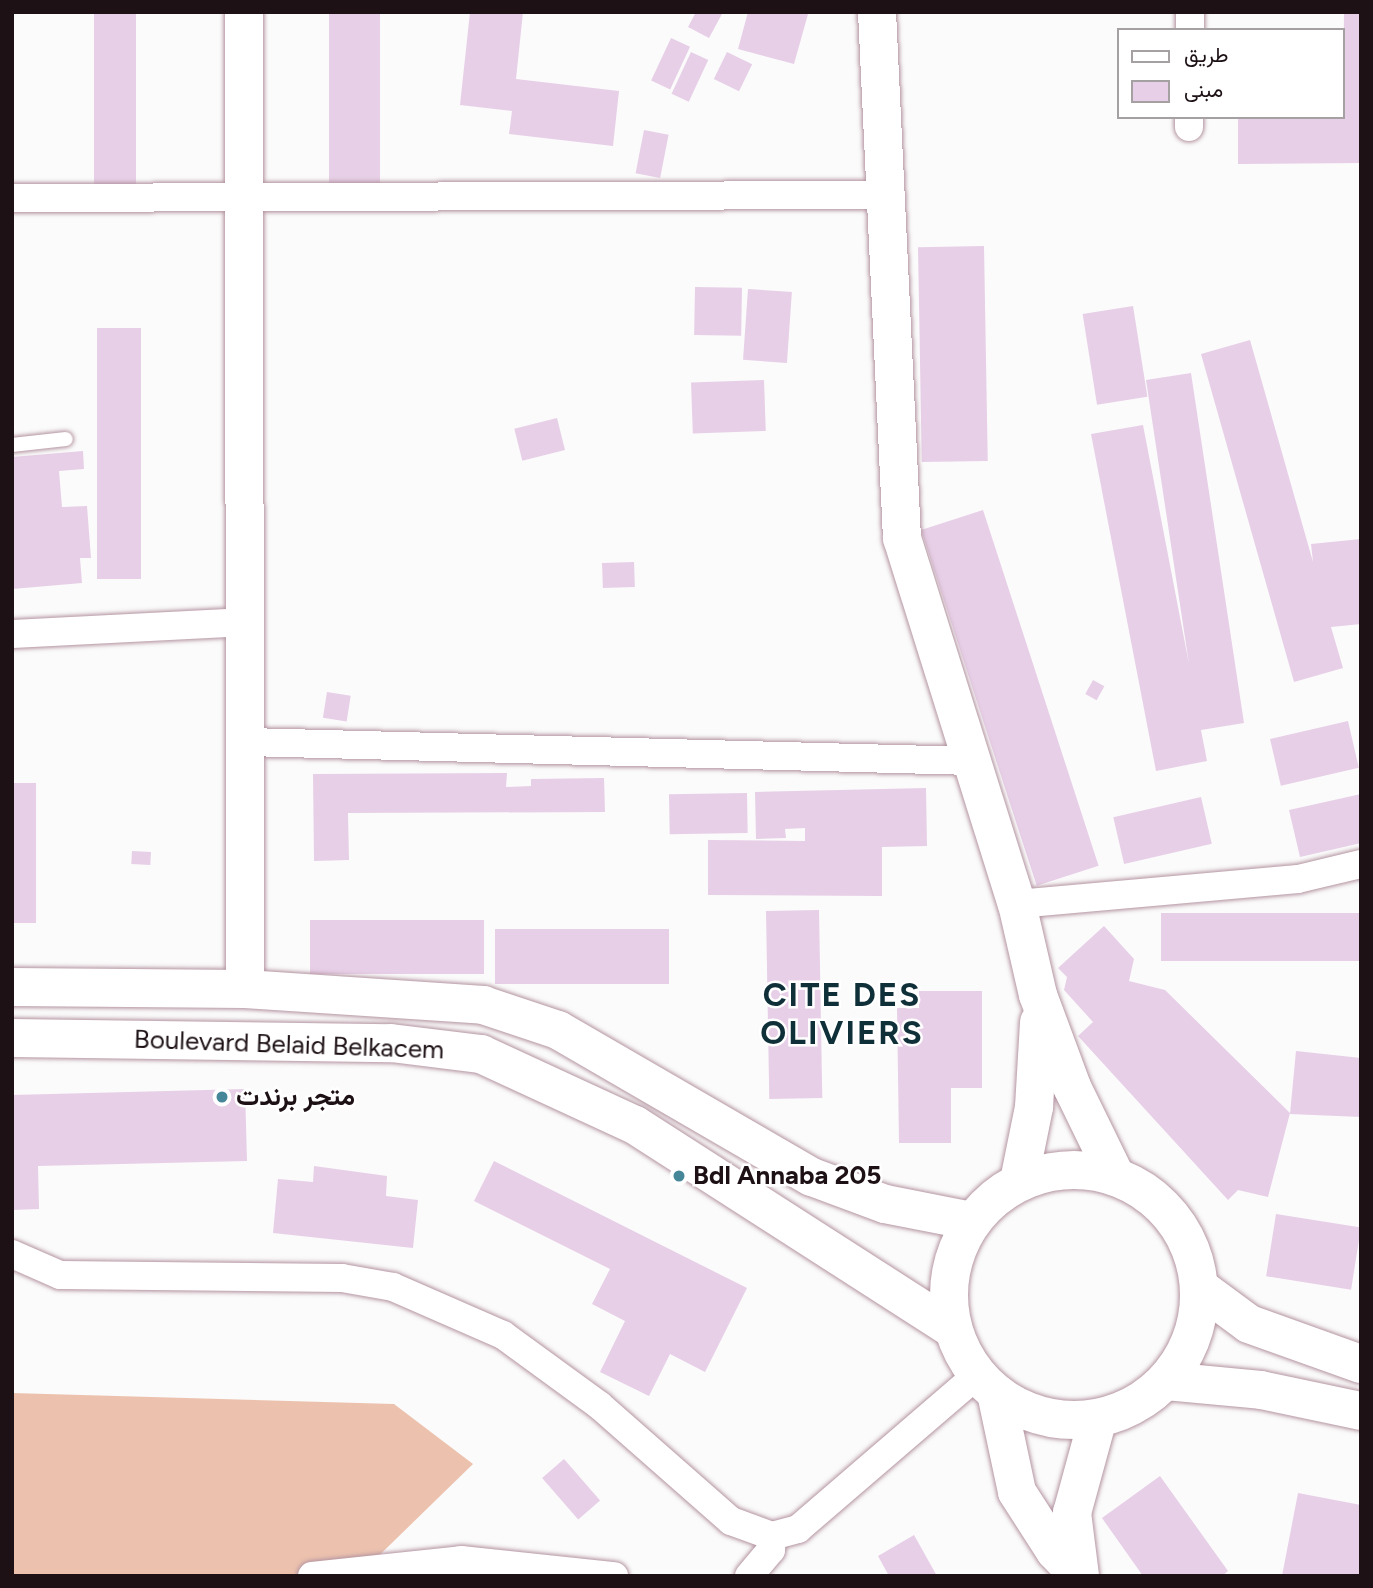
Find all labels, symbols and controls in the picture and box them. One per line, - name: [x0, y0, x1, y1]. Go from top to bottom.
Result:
- legend: [1118, 28, 1345, 119]
- text: طريق: [1184, 42, 1229, 67]
- text: مبنى: [1184, 77, 1223, 102]
- district label: CITE DES OLIVIERS: [761, 975, 923, 1053]
- street label: Boulevard Belaid Belkacem: [133, 1024, 445, 1066]
- place label: متجر برندت: [236, 1081, 355, 1113]
- marker: متجر برندت: [214, 1089, 230, 1105]
- place label: Bdl Annaba 205: [693, 1160, 881, 1192]
- marker: Bdl Annaba 205: [671, 1168, 687, 1184]

